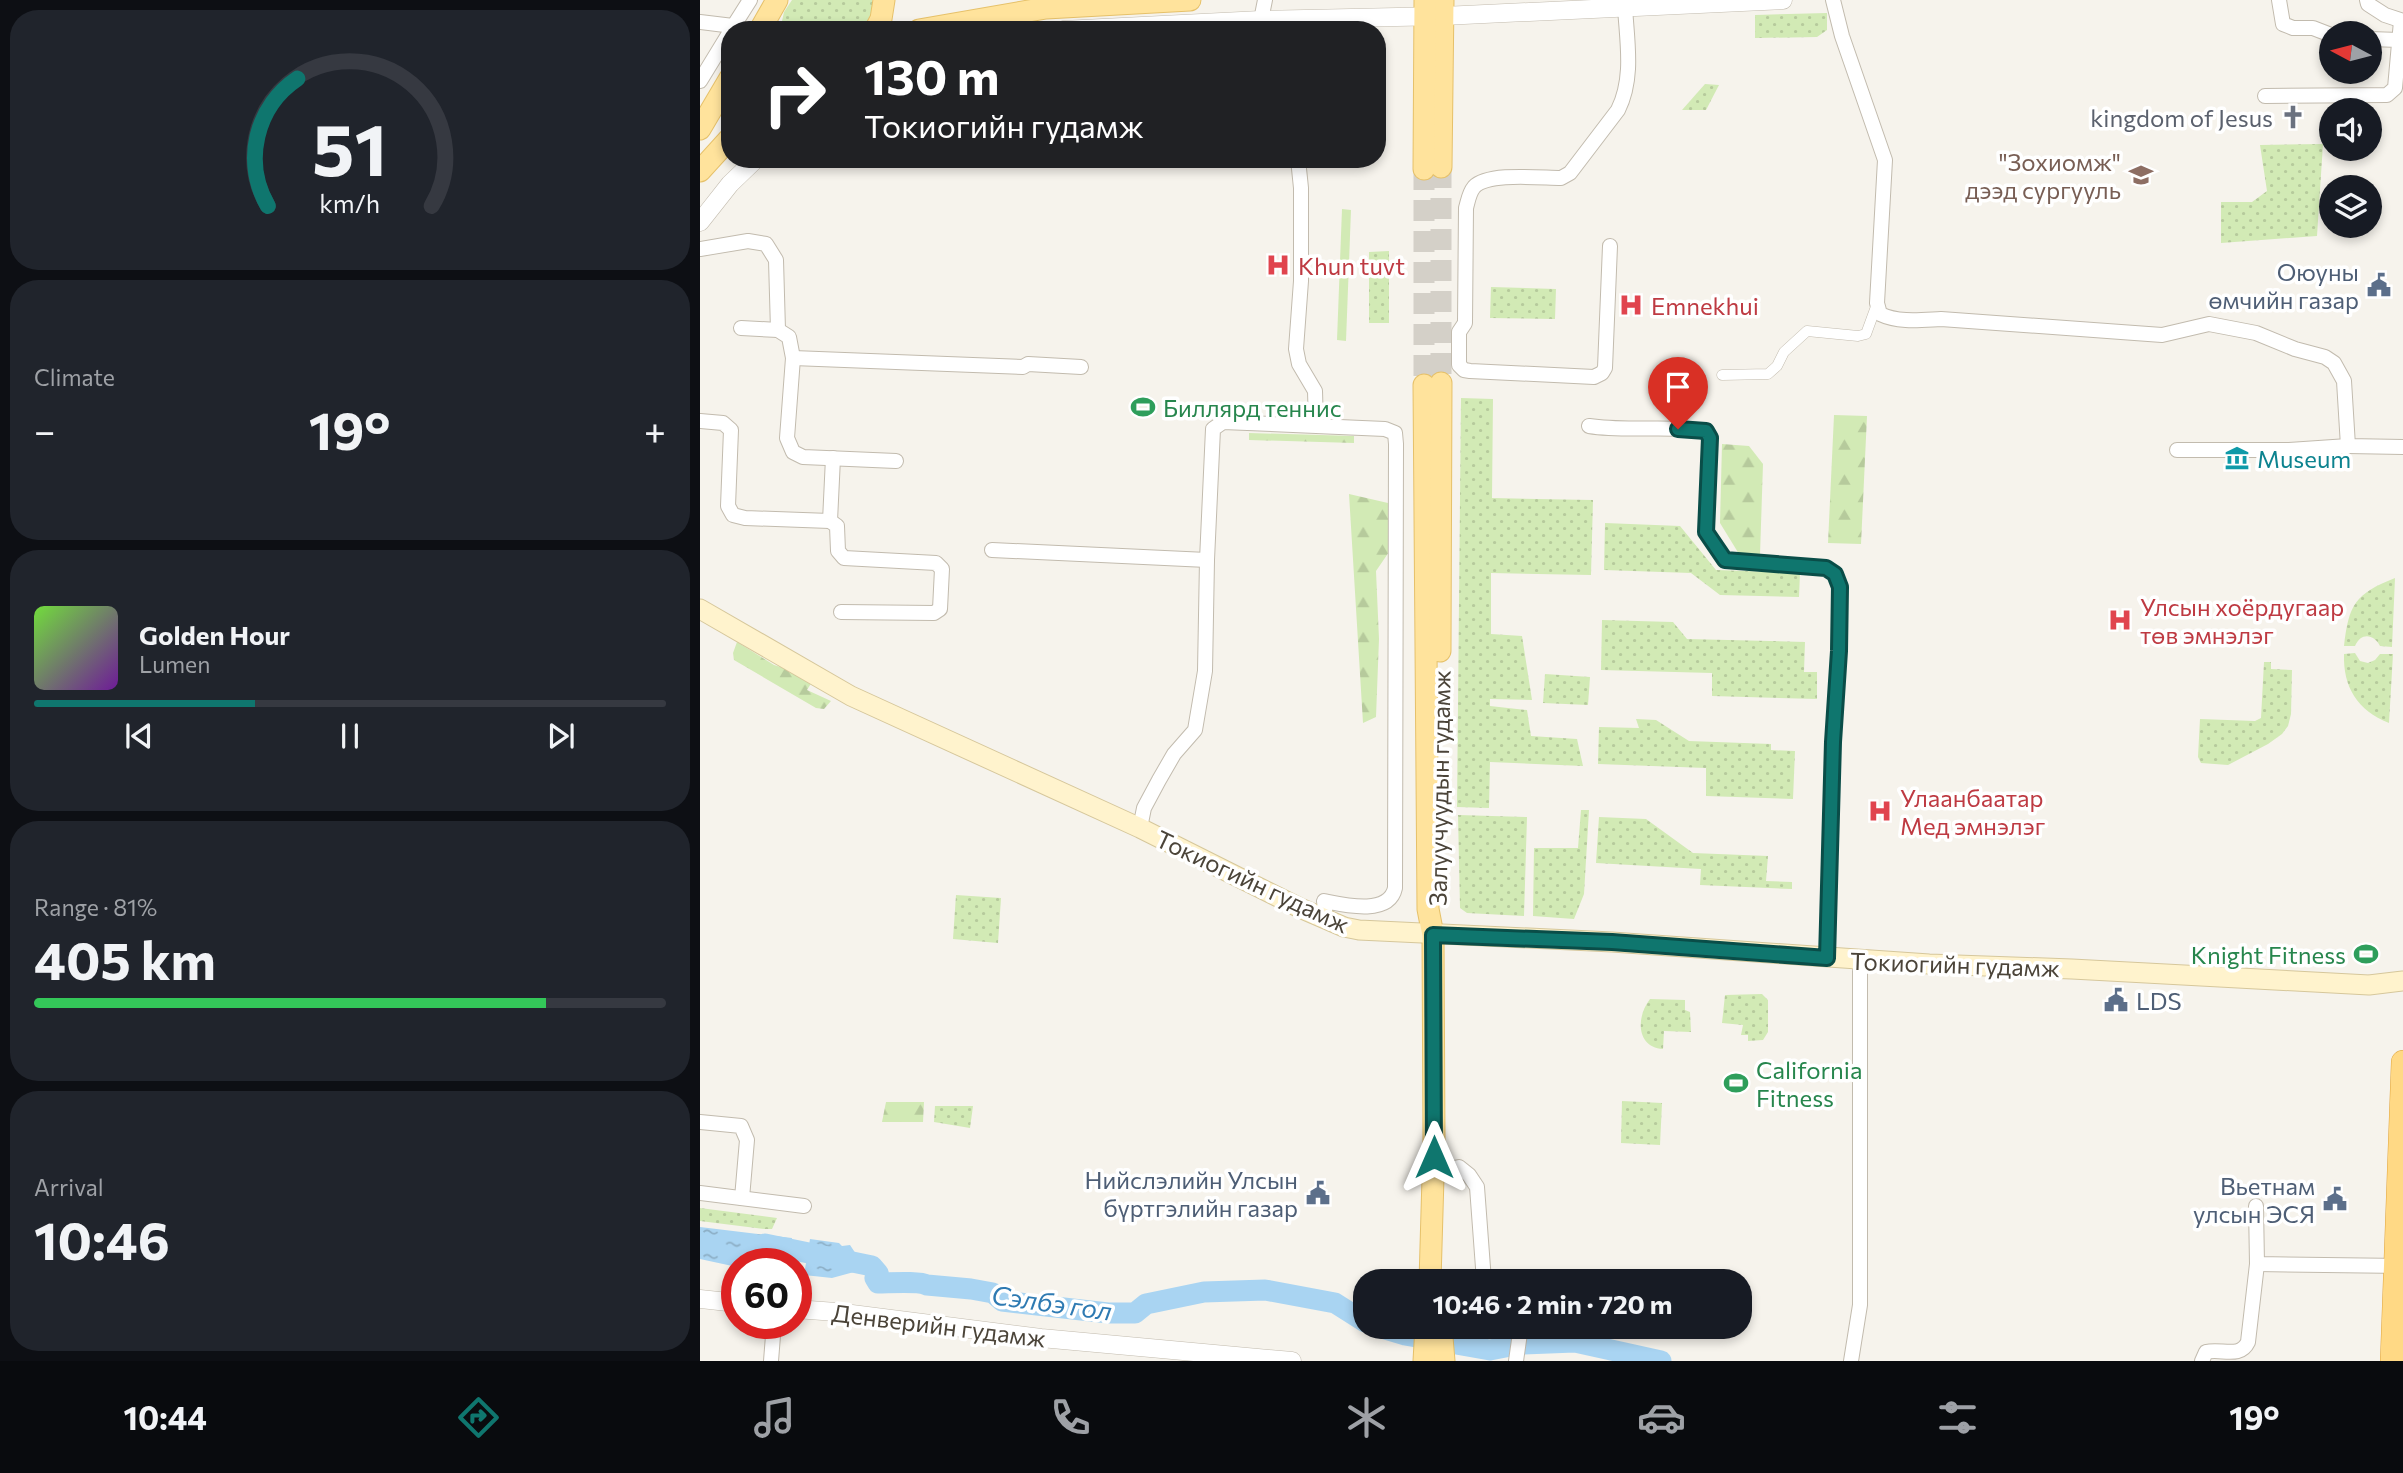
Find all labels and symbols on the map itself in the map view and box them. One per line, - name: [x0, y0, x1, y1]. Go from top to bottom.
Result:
- north arrow: [2319, 21, 2382, 84]
- place label: kingdom of Jesus: [2090, 103, 2273, 132]
- church icon: kingdom of Jesus: [2279, 103, 2307, 131]
- place label: "Зохиомж" дээд сургууль: [1965, 147, 2121, 204]
- school or university icon: "Зохиомж" дээд сургууль: [2127, 161, 2155, 189]
- hospital icon: Khun tuvt: [1264, 251, 1292, 279]
- place label: Khun tuvt: [1298, 251, 1405, 280]
- place label: Оюуны өмчийн газар: [2208, 257, 2359, 314]
- public building icon: Оюуны өмчийн газар: [2365, 271, 2393, 299]
- hospital icon: Emnekhui: [1617, 291, 1645, 319]
- place label: Emnekhui: [1651, 291, 1759, 320]
- pin: [1648, 357, 1708, 429]
- sports icon: Биллярд теннис: [1129, 393, 1157, 421]
- place label: Биллярд теннис: [1163, 393, 1342, 422]
- museum icon: Museum: [2223, 444, 2251, 472]
- place label: Museum: [2257, 444, 2351, 473]
- place label: Улсын хоёрдугаар төв эмнэлэг: [2140, 592, 2344, 649]
- hospital icon: Улсын хоёрдугаар төв эмнэлэг: [2106, 606, 2134, 634]
- street label: Залуучуудын гудамж: [1422, 670, 1456, 906]
- place label: Улаанбаатар Мед эмнэлэг: [1900, 783, 2045, 840]
- hospital icon: Улаанбаатар Мед эмнэлэг: [1866, 797, 1894, 825]
- street label: Токиогийн гудамж: [1152, 824, 1354, 938]
- place label: Knight Fitness: [2191, 940, 2346, 969]
- sports icon: Knight Fitness: [2352, 940, 2380, 968]
- street label: Токиогийн гудамж: [1850, 946, 2060, 982]
- public building icon: LDS: [2102, 986, 2130, 1014]
- place label: LDS: [2136, 986, 2182, 1015]
- place label: California Fitness: [1756, 1055, 1863, 1112]
- sports icon: California Fitness: [1722, 1069, 1750, 1097]
- position arrow: [1397, 1120, 1471, 1194]
- place label: Нийслэлийн Улсын бүртгэлийн газар: [1085, 1165, 1298, 1222]
- place label: Вьетнам улсын ЭСЯ: [2193, 1171, 2315, 1228]
- public building icon: Нийслэлийн Улсын бүртгэлийн газар: [1304, 1179, 1332, 1207]
- public building icon: Вьетнам улсын ЭСЯ: [2321, 1185, 2349, 1213]
- speed limit sign: 60: [721, 1248, 812, 1339]
- water label: Сэлбэ гол: [990, 1278, 1114, 1326]
- street label: Денверийн гудамж: [830, 1297, 1048, 1353]

